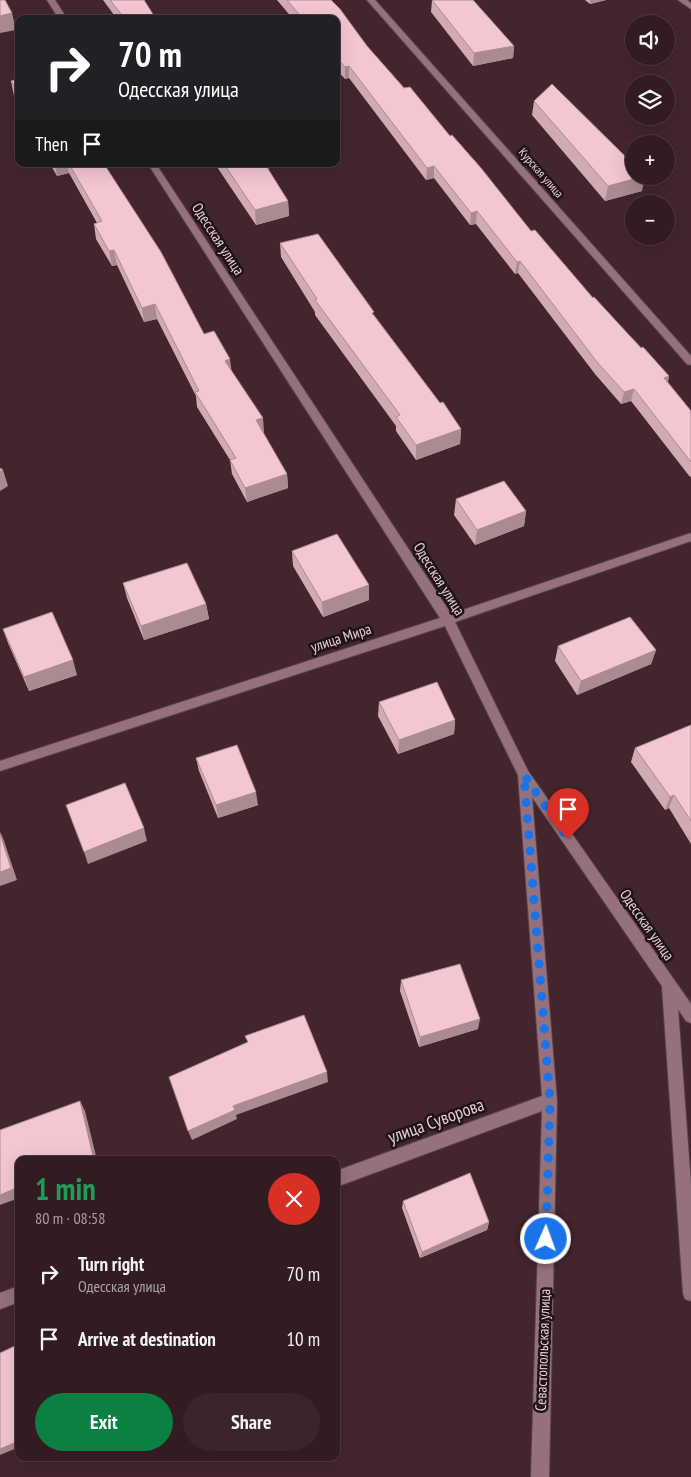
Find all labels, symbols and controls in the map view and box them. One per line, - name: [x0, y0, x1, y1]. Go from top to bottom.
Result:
- map controls: [625, 15, 675, 245]
- button: sound: [625, 15, 675, 65]
- text: 70 m: [118, 31, 182, 77]
- icon: right: [35, 35, 100, 100]
- text: Одесская улица: [118, 75, 239, 103]
- button: layers: [625, 75, 675, 125]
- icon: arrive: [78, 130, 106, 158]
- text: Then: [35, 132, 68, 156]
- button: +: [625, 135, 675, 185]
- street label: Курская улица: [516, 145, 567, 201]
- button: −: [625, 195, 675, 245]
- street label: Одесская улица: [188, 199, 249, 278]
- street label: Одесская улица: [410, 539, 469, 619]
- street label: улица Мира: [308, 619, 374, 656]
- pin: [547, 788, 589, 839]
- icon: arrive: [554, 795, 582, 823]
- street label: Одесская улица: [616, 885, 679, 964]
- street label: улица Суворова: [385, 1093, 487, 1149]
- text: 1 min: [35, 1169, 96, 1208]
- button: close: [268, 1173, 320, 1225]
- text: 80 m · 08:58: [35, 1208, 106, 1228]
- position arrow: [519, 1212, 571, 1264]
- text: Turn right: [78, 1252, 144, 1276]
- icon: right: [35, 1260, 63, 1288]
- text: 70 m: [287, 1262, 320, 1286]
- text: Одесская улица: [78, 1276, 166, 1296]
- street label: Севастопольская улица: [531, 1289, 554, 1411]
- icon: arrive: [35, 1325, 63, 1353]
- text: Arrive at destination: [78, 1327, 216, 1351]
- text: 10 m: [287, 1327, 320, 1351]
- button: Exit: [35, 1393, 173, 1451]
- button: Share: [183, 1393, 320, 1451]

